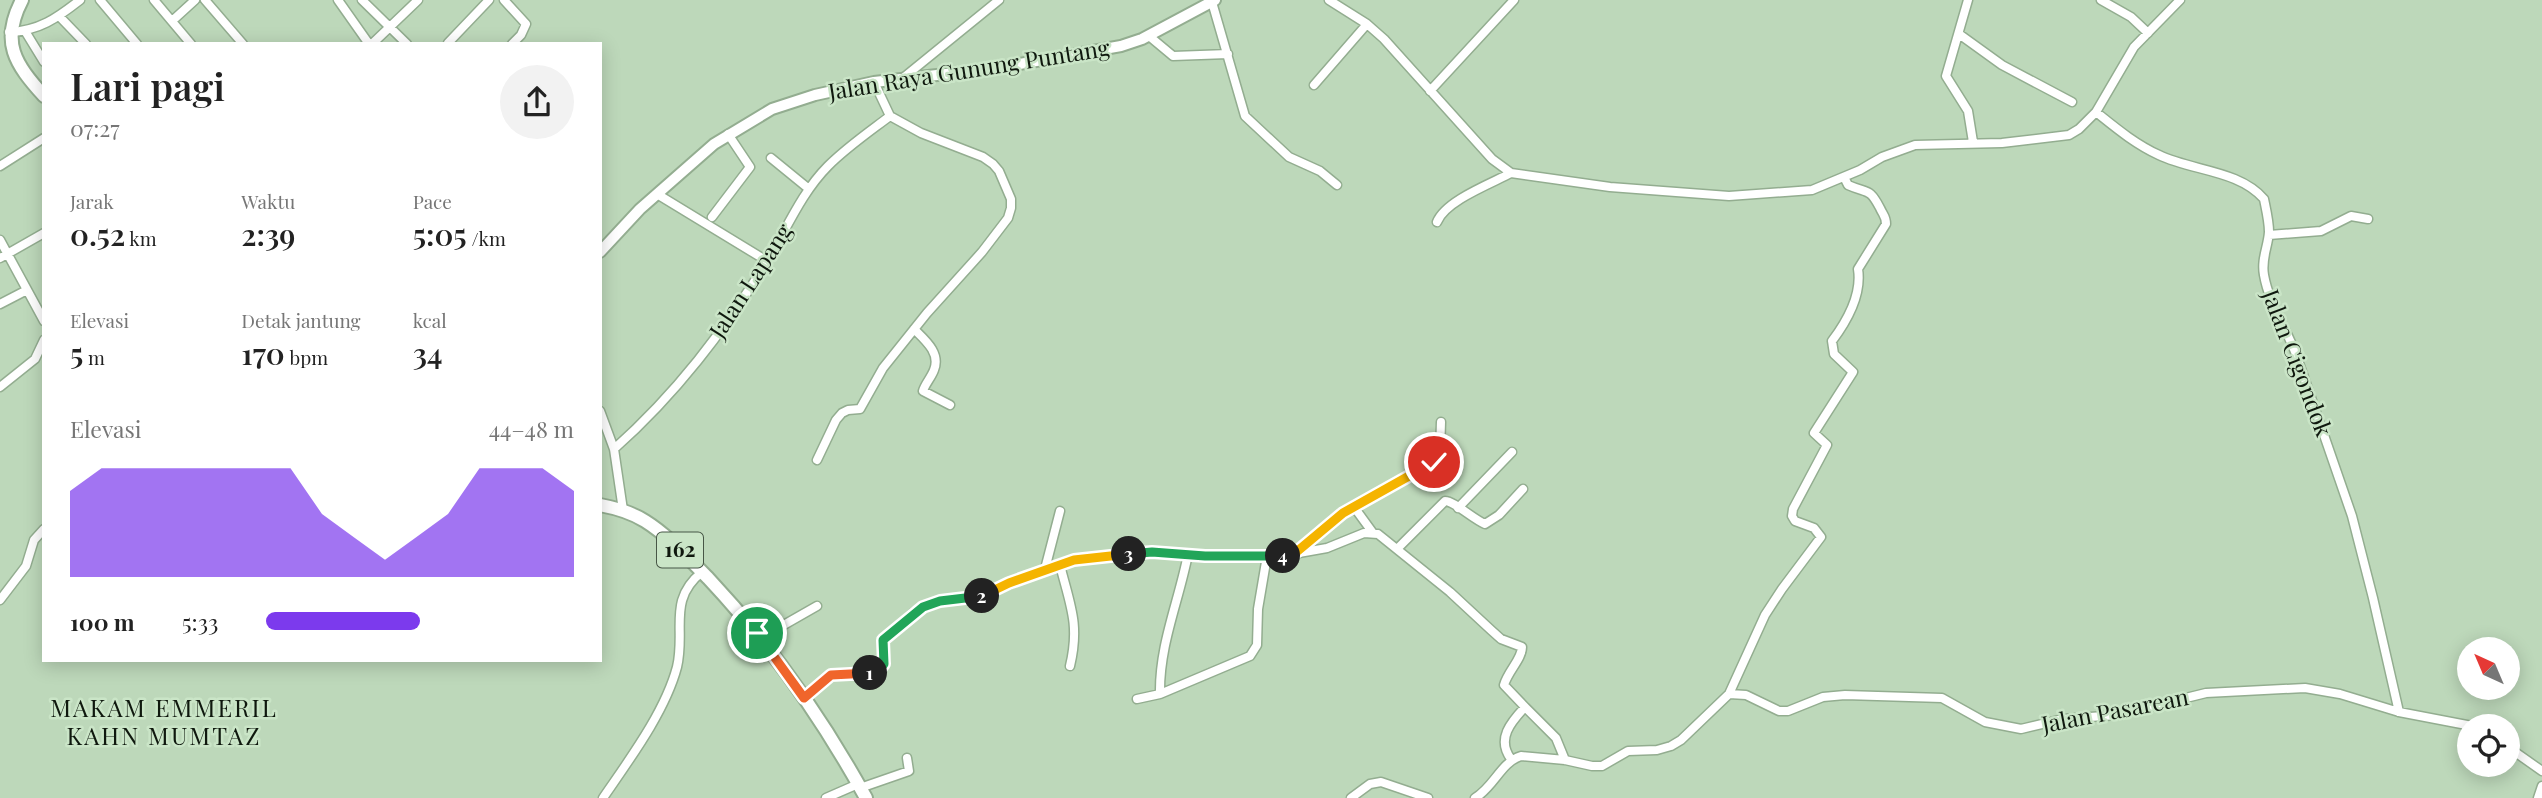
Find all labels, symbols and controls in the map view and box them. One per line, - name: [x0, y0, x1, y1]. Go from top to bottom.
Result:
- street label: Jalan Raya Gunung Puntang: [825, 31, 1112, 106]
- text: Lari pagi: [70, 60, 225, 111]
- button: share: [500, 65, 574, 139]
- text: 07:27: [70, 112, 120, 143]
- text: Jarak: [70, 188, 114, 214]
- text: Waktu: [241, 188, 295, 214]
- text: Pace: [413, 188, 452, 214]
- text: 0.52: [70, 214, 125, 254]
- text: 2:39: [241, 214, 295, 254]
- text: 5:05: [413, 214, 467, 254]
- street label: Jalan Lapang: [700, 217, 799, 345]
- text: km: [125, 225, 157, 251]
- text: /km: [467, 225, 506, 251]
- street label: Jalan Cigondok: [2256, 284, 2341, 441]
- text: Elevasi: [70, 307, 129, 333]
- text: Detak jantung: [241, 307, 361, 333]
- text: kcal: [413, 307, 447, 333]
- text: 5: [70, 333, 83, 373]
- text: 170: [241, 333, 285, 373]
- text: 34: [413, 333, 442, 373]
- text: m: [83, 344, 105, 370]
- text: bpm: [285, 344, 328, 370]
- text: Elevasi: [70, 413, 141, 444]
- text: 44–48 m: [489, 413, 574, 444]
- pin: [1404, 432, 1464, 492]
- icon: check: [1415, 443, 1453, 481]
- road number: 162: [657, 532, 703, 568]
- pin: 3: [1112, 536, 1146, 572]
- pin: 4: [1266, 538, 1300, 574]
- text: 3: [1124, 540, 1133, 566]
- text: 4: [1277, 542, 1288, 568]
- pin: 2: [964, 578, 1000, 614]
- text: 2: [977, 582, 986, 608]
- pin: [727, 603, 787, 663]
- text: 100 m: [70, 606, 135, 637]
- text: 5:33: [182, 606, 218, 637]
- icon: arrive: [738, 614, 776, 652]
- north arrow: [2457, 637, 2520, 700]
- map controls: [2457, 637, 2520, 777]
- pin: 1: [852, 656, 888, 690]
- text: 1: [866, 659, 873, 685]
- street label: Jalan Pasarean: [2038, 680, 2191, 739]
- district label: MAKAM EMMERIL KAHN MUMTAZ: [50, 691, 278, 751]
- button: locate: [2457, 714, 2520, 777]

